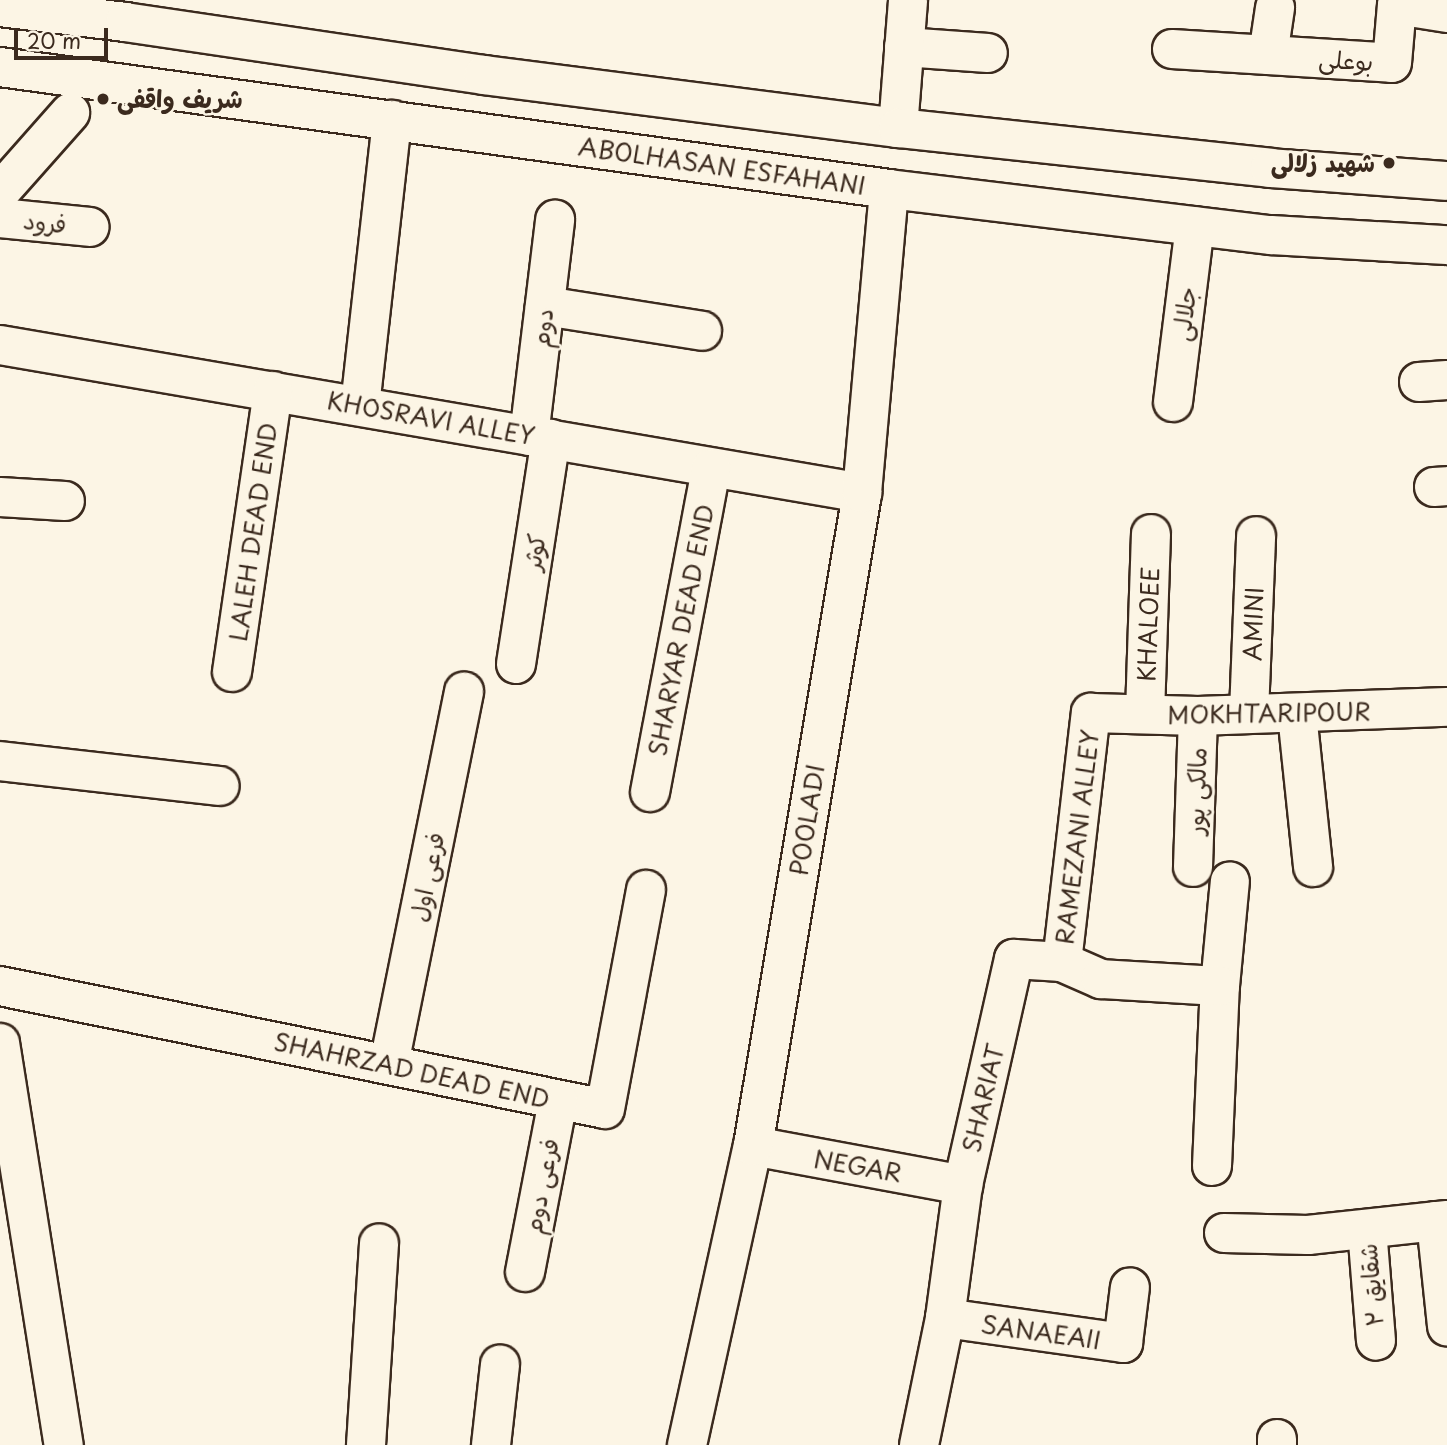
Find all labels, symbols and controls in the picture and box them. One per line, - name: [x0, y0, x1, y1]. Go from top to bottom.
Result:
- scale bar: [18, 14, 112, 58]
- text: 20 m: [27, 24, 81, 56]
- street label: بوعلی: [1318, 44, 1374, 76]
- place label: شریف واقفی: [117, 85, 243, 113]
- marker: شریف واقفی: [95, 91, 111, 107]
- street label: ABOLHASAN ESFAHANI: [578, 132, 866, 200]
- place label: شهید زلالی: [1271, 149, 1375, 177]
- marker: شهید زلالی: [1381, 155, 1397, 171]
- street label: فرود: [22, 205, 68, 239]
- street label: جلالی: [1166, 285, 1202, 343]
- street label: دوم: [525, 307, 559, 349]
- street label: KHOSRAVI ALLEY: [325, 386, 537, 450]
- street label: LALEH DEAD END: [224, 422, 282, 642]
- street label: SHARYAR DEAD END: [643, 502, 719, 758]
- street label: کوثر: [517, 532, 551, 572]
- street label: KHALOEE: [1132, 566, 1164, 682]
- street label: AMINI: [1237, 586, 1269, 662]
- street label: MOKHTARIPOUR: [1167, 697, 1371, 729]
- street label: RAMEZANI ALLEY: [1050, 728, 1104, 946]
- street label: مالکی پور: [1180, 747, 1212, 835]
- street label: POOLADI: [784, 762, 830, 878]
- street label: فرعی اول: [404, 830, 450, 924]
- street label: SHAHRZAD DEAD END: [273, 1027, 551, 1113]
- street label: SHARIAT: [957, 1041, 1009, 1155]
- street label: فرعی دوم: [518, 1136, 564, 1236]
- street label: NEGAR: [812, 1144, 904, 1188]
- street label: شقایق ۲: [1353, 1242, 1389, 1328]
- street label: SANAEAII: [979, 1309, 1103, 1355]

